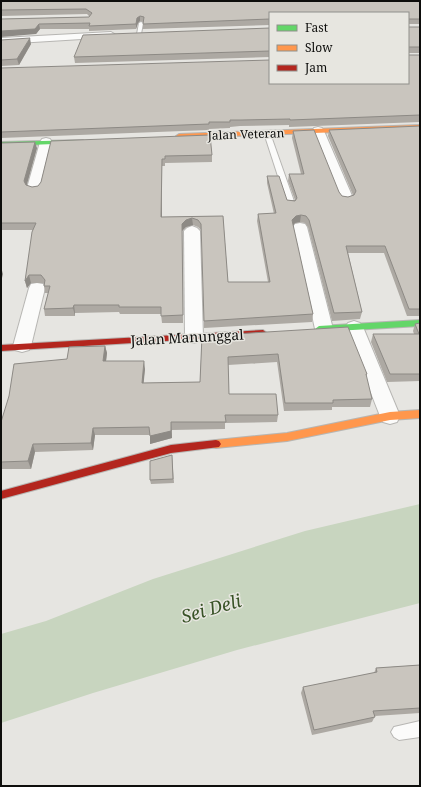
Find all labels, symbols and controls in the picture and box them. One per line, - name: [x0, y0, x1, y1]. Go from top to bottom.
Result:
- legend: [269, 12, 409, 84]
- text: Fast: [305, 19, 328, 36]
- text: Slow: [305, 39, 333, 56]
- text: Jam: [304, 59, 327, 76]
- street label: Jalan Veteran: [206, 124, 285, 144]
- street label: Jalan Manunggal: [129, 325, 245, 349]
- water label: Sei Deli: [178, 588, 244, 628]

